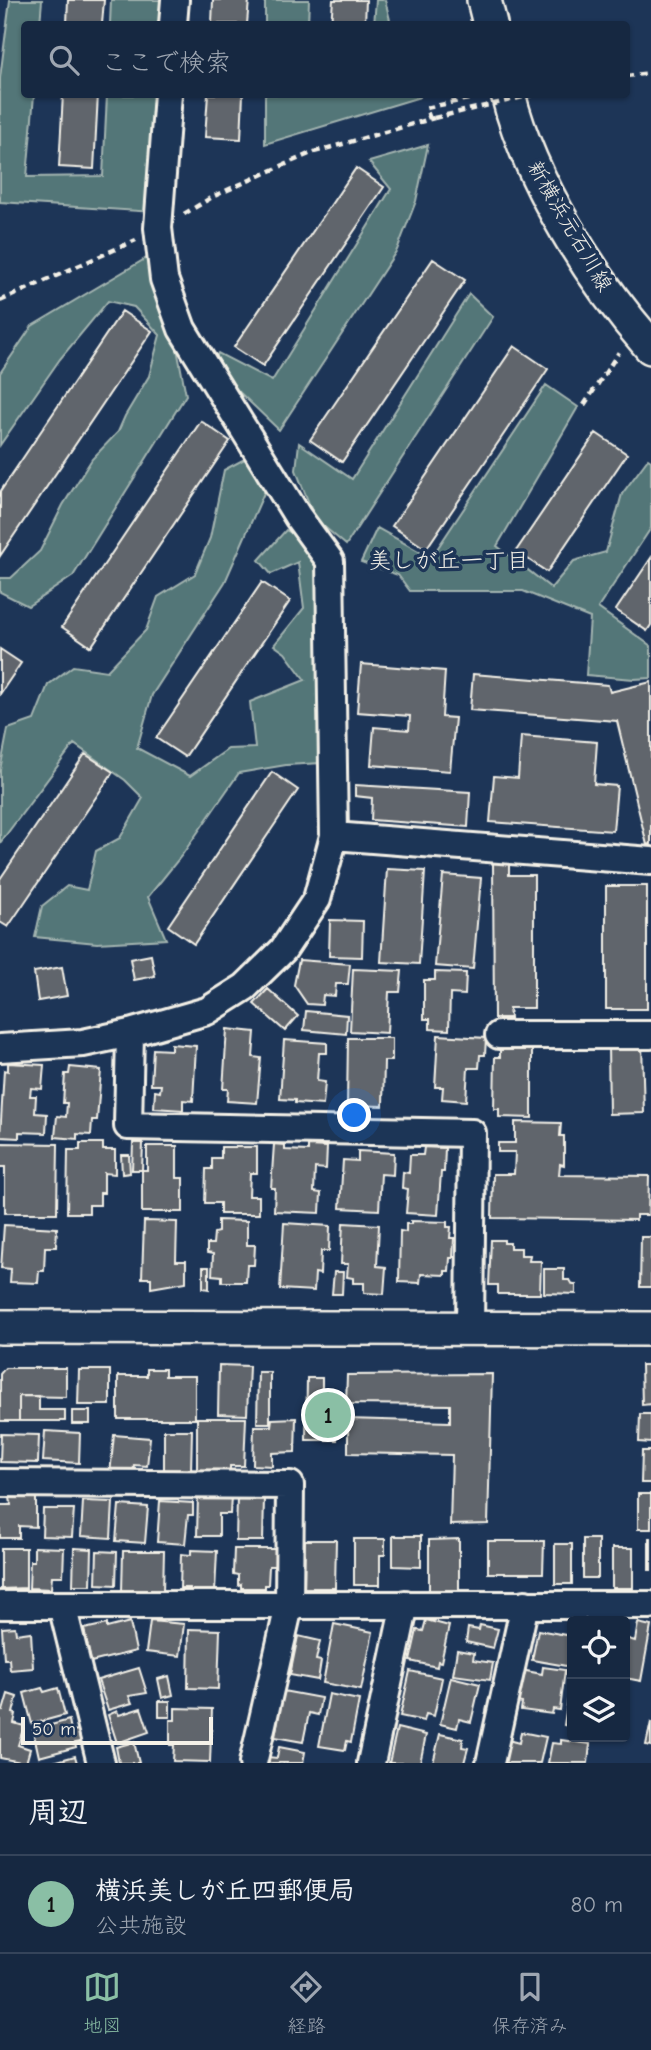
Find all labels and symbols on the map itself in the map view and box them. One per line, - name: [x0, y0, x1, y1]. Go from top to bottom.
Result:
- street label: 新横浜元石川線: [523, 156, 617, 296]
- district label: 美しが丘一丁目: [369, 547, 530, 574]
- your location: [337, 1098, 371, 1132]
- pin: 1: [305, 1389, 351, 1441]
- scale bar: [21, 1714, 214, 1746]

